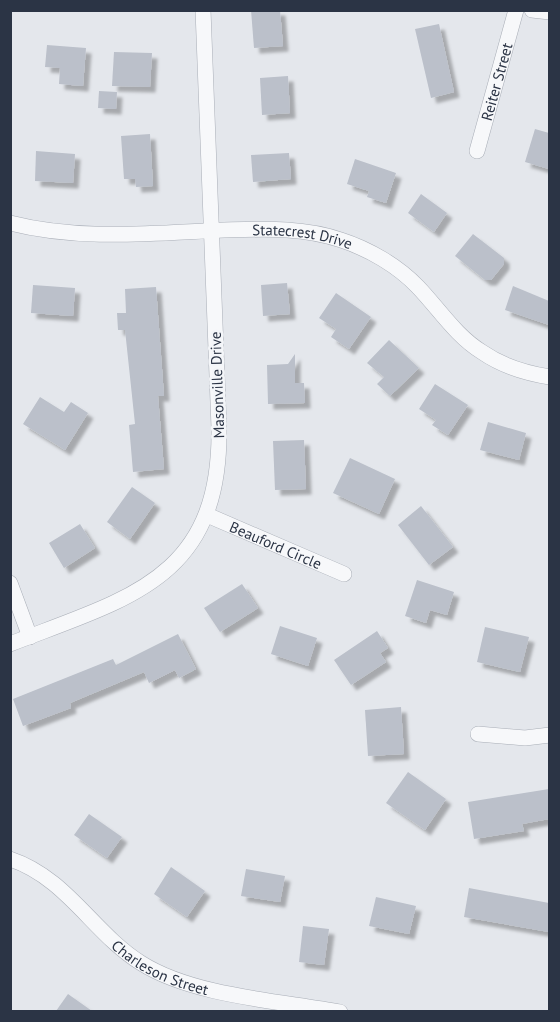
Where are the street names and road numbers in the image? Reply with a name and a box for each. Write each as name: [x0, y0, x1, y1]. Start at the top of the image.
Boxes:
street label: Reiter Street: [476, 41, 516, 123]
street label: Statecrest Drive: [252, 220, 355, 253]
street label: Masonville Drive: [206, 331, 228, 439]
street label: Beauford Circle: [227, 516, 325, 573]
street label: Charleson Street: [108, 935, 211, 999]

